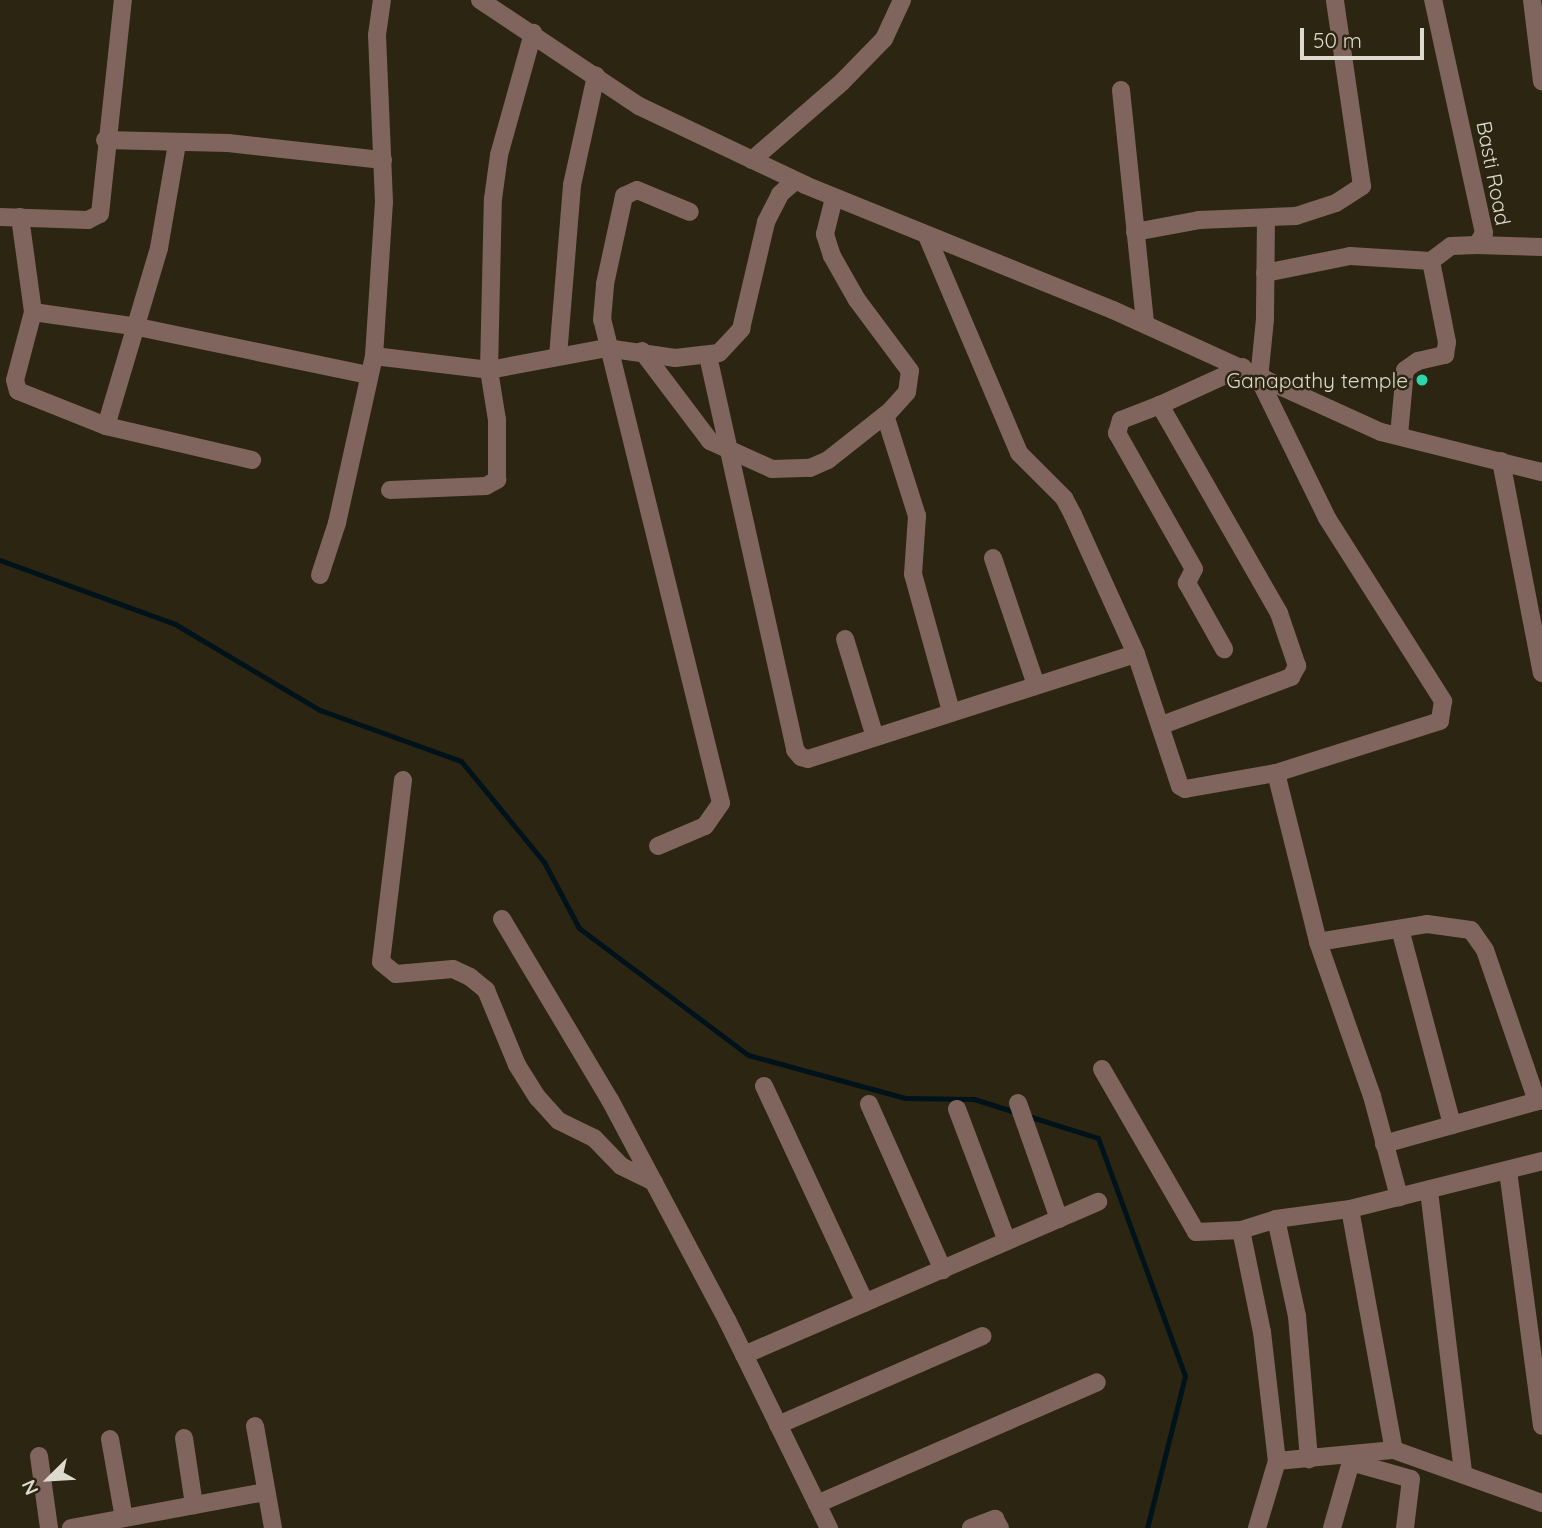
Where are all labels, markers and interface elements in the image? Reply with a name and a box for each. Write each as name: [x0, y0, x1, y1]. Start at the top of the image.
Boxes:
scale bar: [1304, 14, 1428, 58]
text: 50 m: [1313, 27, 1362, 53]
street label: Basti Road: [1472, 119, 1516, 227]
place label: Ganapathy temple: [1226, 367, 1408, 393]
marker: Ganapathy temple: [1414, 372, 1430, 388]
north arrow: [14, 1444, 84, 1514]
text: N: [16, 1476, 44, 1499]

